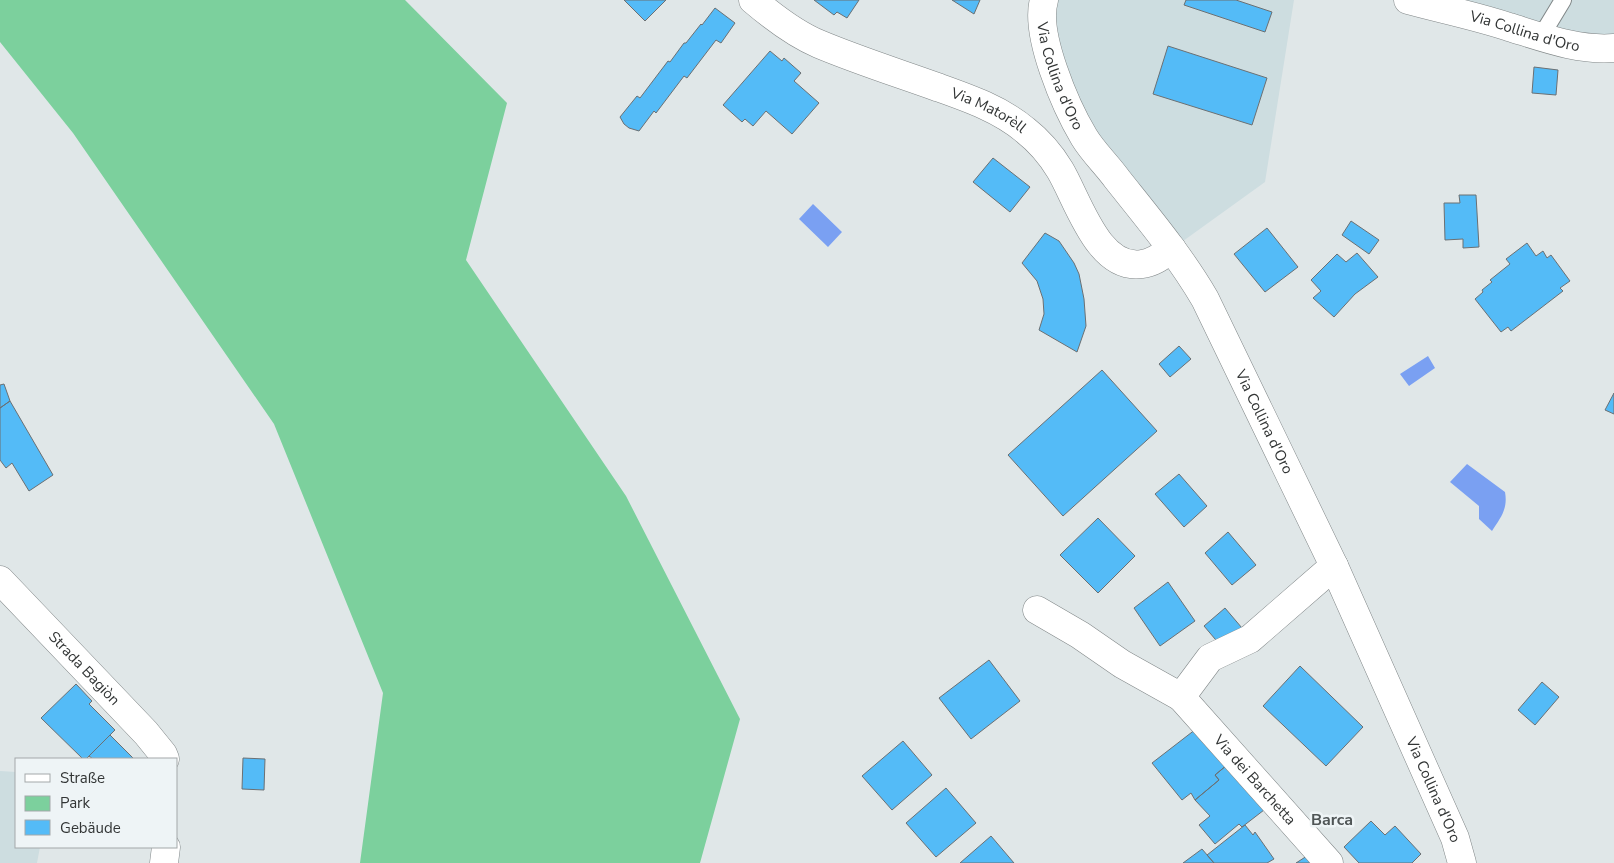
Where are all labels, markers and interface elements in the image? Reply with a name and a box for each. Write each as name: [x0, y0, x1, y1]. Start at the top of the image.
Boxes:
street label: Via Collina d'Oro: [1467, 6, 1581, 56]
street label: Via Collina d'Oro: [1032, 20, 1088, 133]
street label: Via Matorèll: [947, 83, 1031, 138]
street label: Via Collina d'Oro: [1230, 365, 1298, 477]
street label: Strada Bagiòn: [44, 627, 124, 710]
street label: Via dei Barchetta: [1209, 730, 1301, 829]
street label: Via Collina d'Oro: [1401, 733, 1466, 846]
legend: [15, 758, 178, 848]
text: Straße: [60, 768, 105, 788]
text: Park: [60, 793, 90, 813]
district label: Barca: [1311, 809, 1353, 831]
text: Gebäude: [60, 818, 121, 838]

